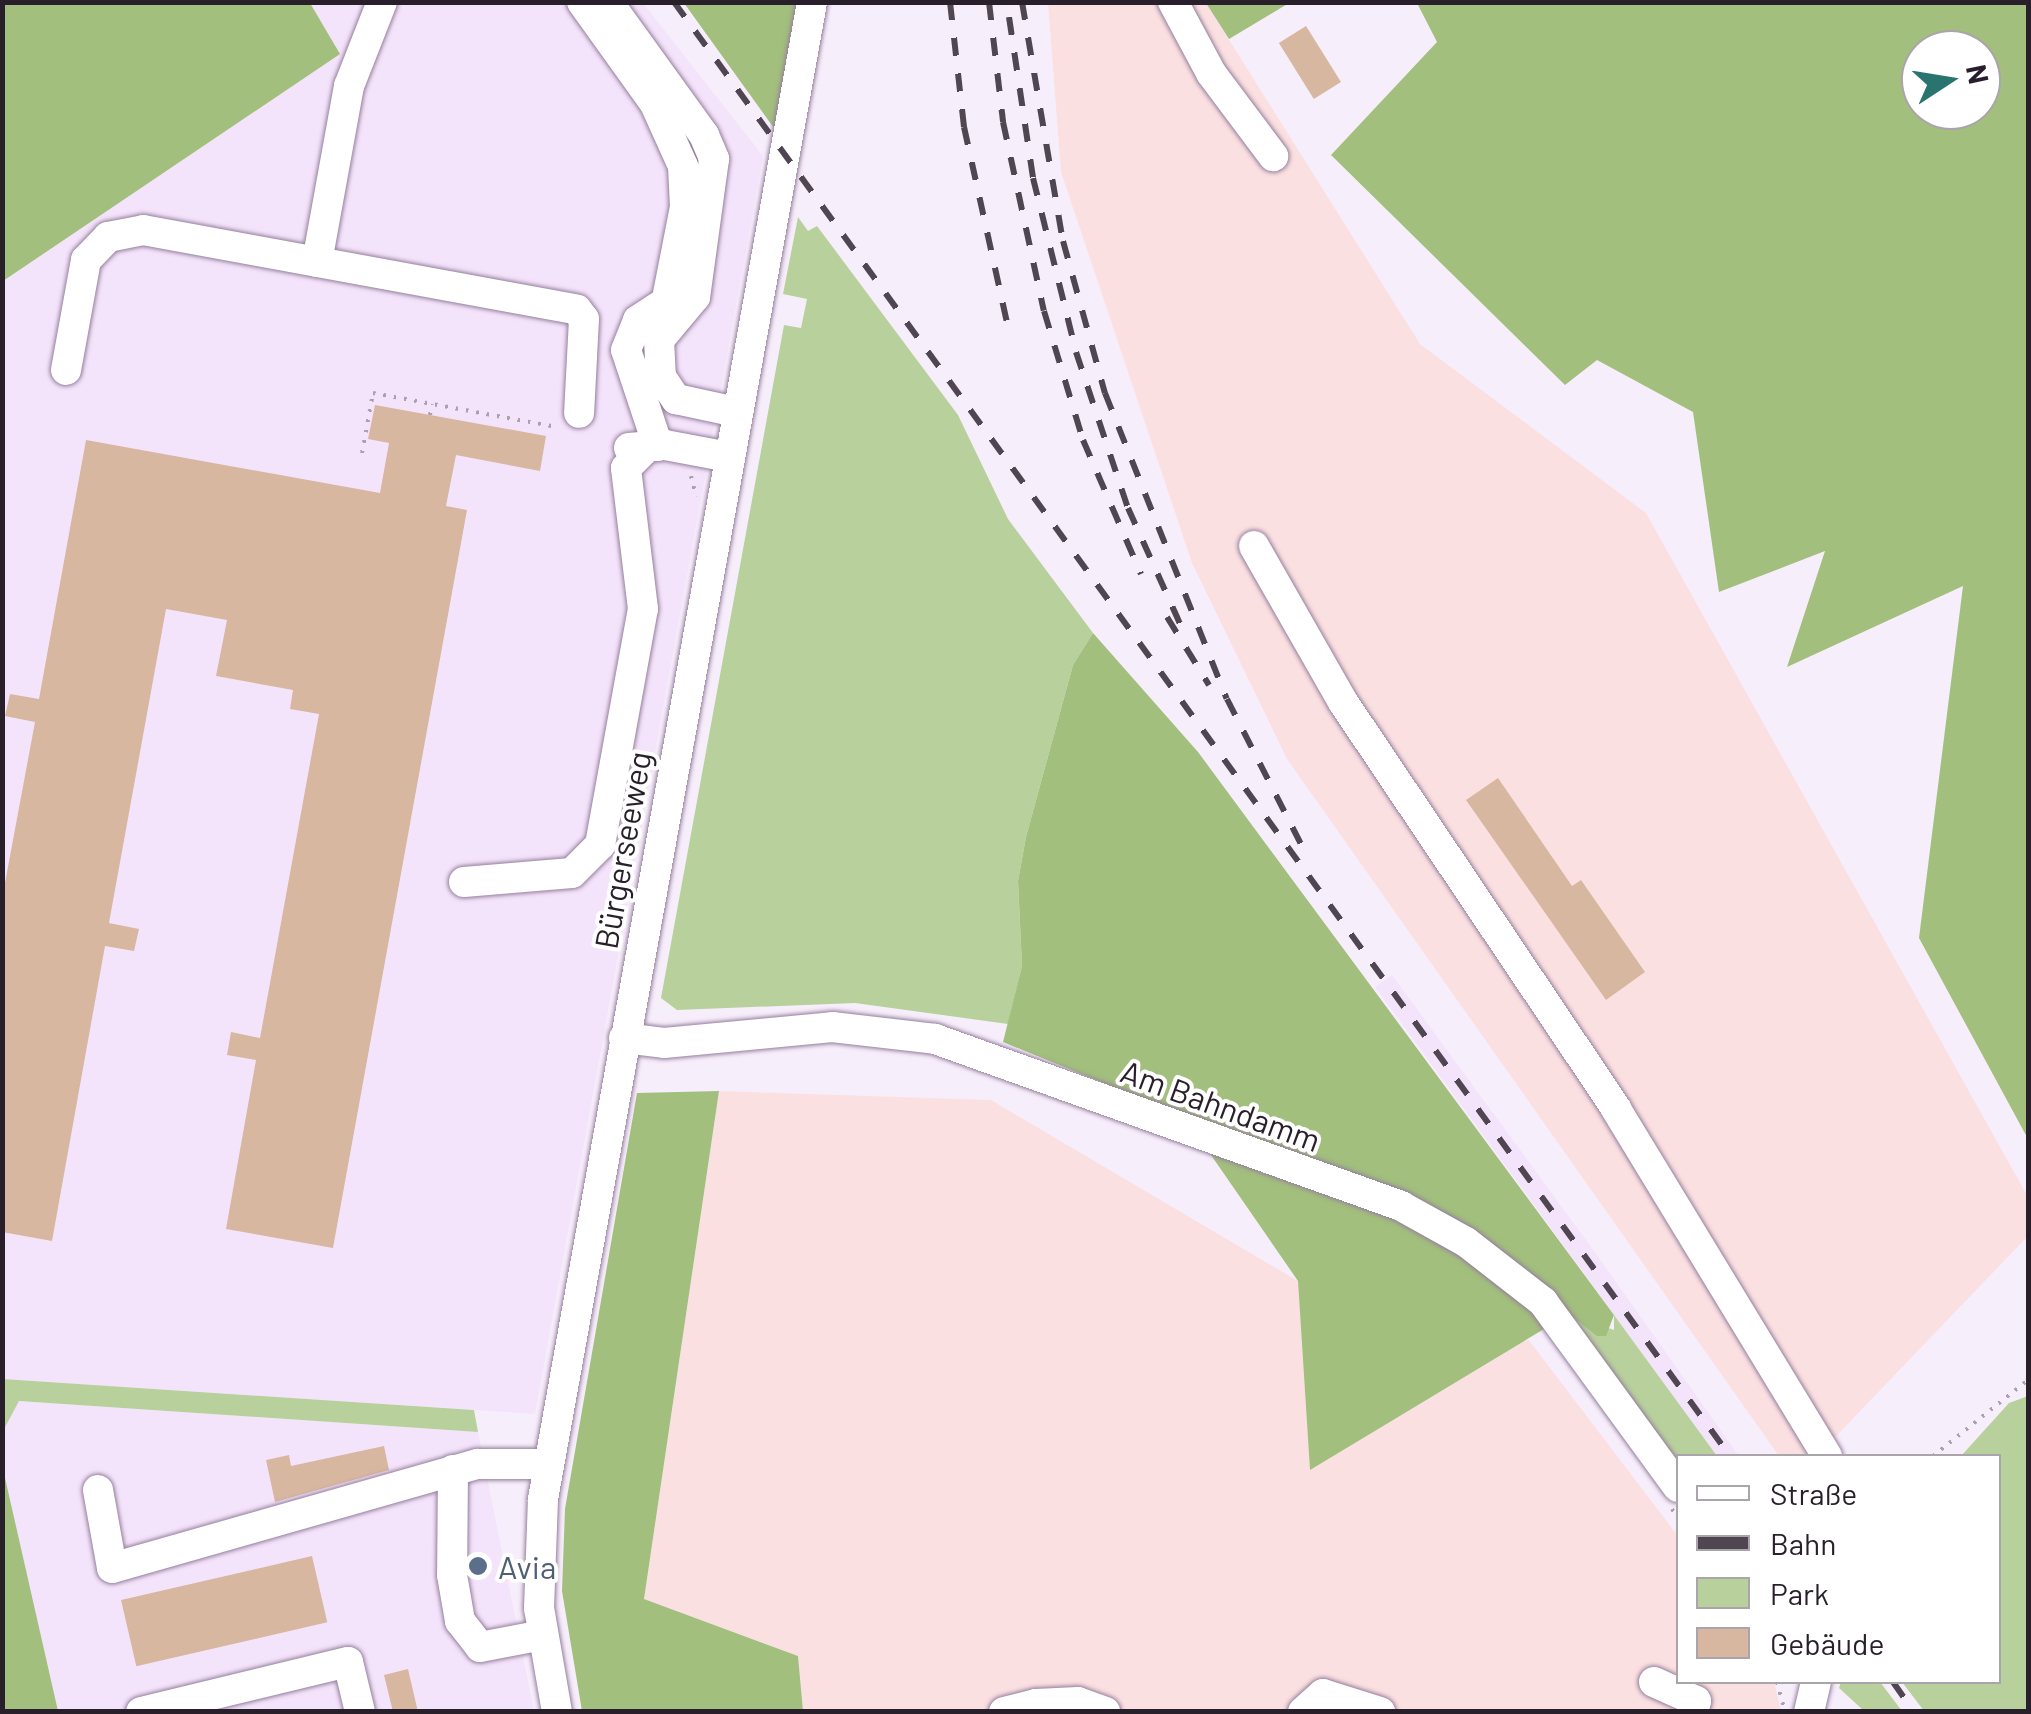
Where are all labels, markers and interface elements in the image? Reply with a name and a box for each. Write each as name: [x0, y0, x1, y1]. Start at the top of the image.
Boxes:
north arrow: [1901, 30, 2001, 130]
text: N: [1960, 62, 1997, 87]
street label: Bürgerseeweg: [586, 748, 658, 952]
street label: Am Bahndamm: [1116, 1051, 1326, 1159]
legend: [1676, 1454, 2001, 1684]
text: Straße: [1770, 1475, 1857, 1511]
text: Bahn: [1770, 1525, 1836, 1561]
place label: Avia: [498, 1547, 556, 1585]
marker: Avia: [467, 1555, 489, 1577]
text: Park: [1770, 1575, 1829, 1611]
text: Gebäude: [1770, 1625, 1884, 1661]

